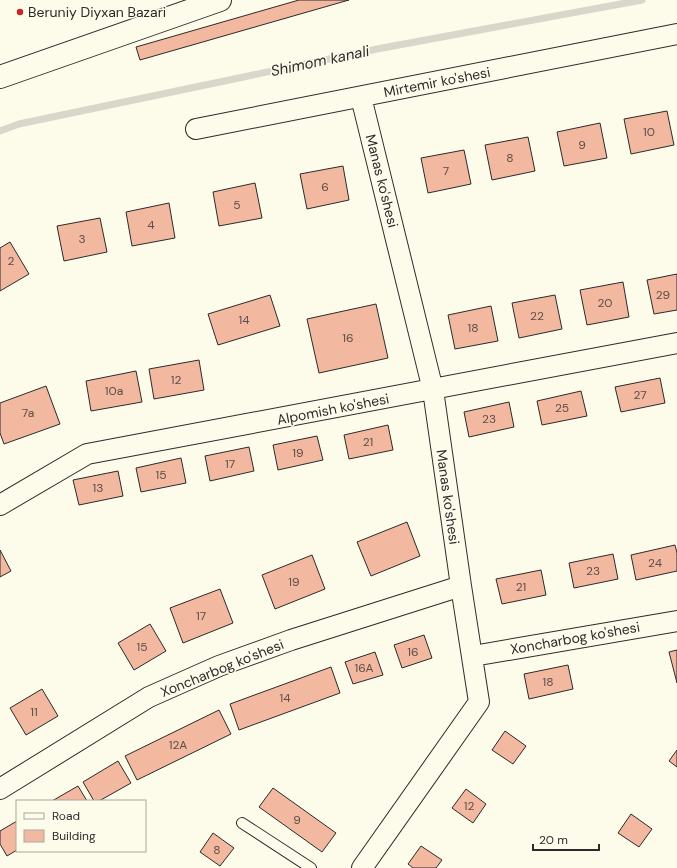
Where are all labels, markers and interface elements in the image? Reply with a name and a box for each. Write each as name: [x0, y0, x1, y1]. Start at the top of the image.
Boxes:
place label: Beruniy Diyxan Bazari: [28, 3, 166, 21]
marker: Beruniy Diyxan Bazari: [15, 7, 25, 17]
water label: Shimom kanali: [269, 41, 371, 81]
street label: Mirtemir ko'shesi: [382, 63, 492, 101]
house number: 10: [643, 124, 655, 140]
street label: Manas ko'shesi: [362, 132, 402, 230]
house number: 9: [578, 137, 586, 153]
house number: 8: [506, 150, 514, 166]
house number: 7: [443, 163, 449, 179]
house number: 6: [321, 179, 329, 195]
house number: 5: [233, 197, 241, 213]
house number: 4: [147, 217, 155, 233]
house number: 3: [78, 231, 86, 247]
house number: 2: [8, 253, 15, 269]
house number: 29: [656, 287, 670, 303]
house number: 20: [597, 295, 613, 311]
house number: 22: [530, 308, 544, 324]
house number: 14: [238, 312, 250, 328]
house number: 18: [467, 320, 479, 336]
house number: 16: [342, 330, 354, 346]
house number: 12: [171, 372, 181, 388]
house number: 10a: [105, 383, 123, 399]
house number: 27: [633, 387, 647, 403]
street label: Alpomish ko'shesi: [275, 389, 391, 429]
house number: 25: [555, 400, 569, 416]
house number: 7a: [22, 405, 34, 421]
house number: 23: [482, 411, 496, 427]
house number: 21: [363, 434, 373, 450]
house number: 19: [292, 445, 304, 461]
street label: Manas ko'shesi: [432, 448, 464, 546]
house number: 17: [225, 456, 235, 472]
house number: 15: [155, 467, 167, 483]
house number: 13: [93, 480, 103, 496]
house number: 24: [648, 555, 662, 571]
house number: 23: [586, 563, 600, 579]
house number: 19: [288, 574, 300, 590]
house number: 21: [516, 579, 526, 595]
house number: 17: [196, 608, 206, 624]
street label: Xoncharbog ko'shesi: [509, 618, 641, 658]
street label: Xoncharbog ko'shesi: [158, 635, 286, 701]
house number: 15: [136, 639, 148, 655]
house number: 16: [407, 644, 419, 660]
house number: 16A: [355, 660, 373, 676]
house number: 18: [542, 674, 554, 690]
house number: 14: [279, 690, 291, 706]
house number: 11: [30, 704, 38, 720]
house number: 12A: [169, 737, 187, 753]
house number: 12: [464, 798, 474, 814]
legend: [16, 800, 146, 852]
text: Road: [52, 808, 80, 824]
house number: 9: [293, 812, 301, 828]
scale bar: [533, 826, 599, 852]
text: Building: [52, 828, 96, 844]
text: 20 m: [539, 832, 568, 848]
house number: 8: [213, 842, 221, 858]

